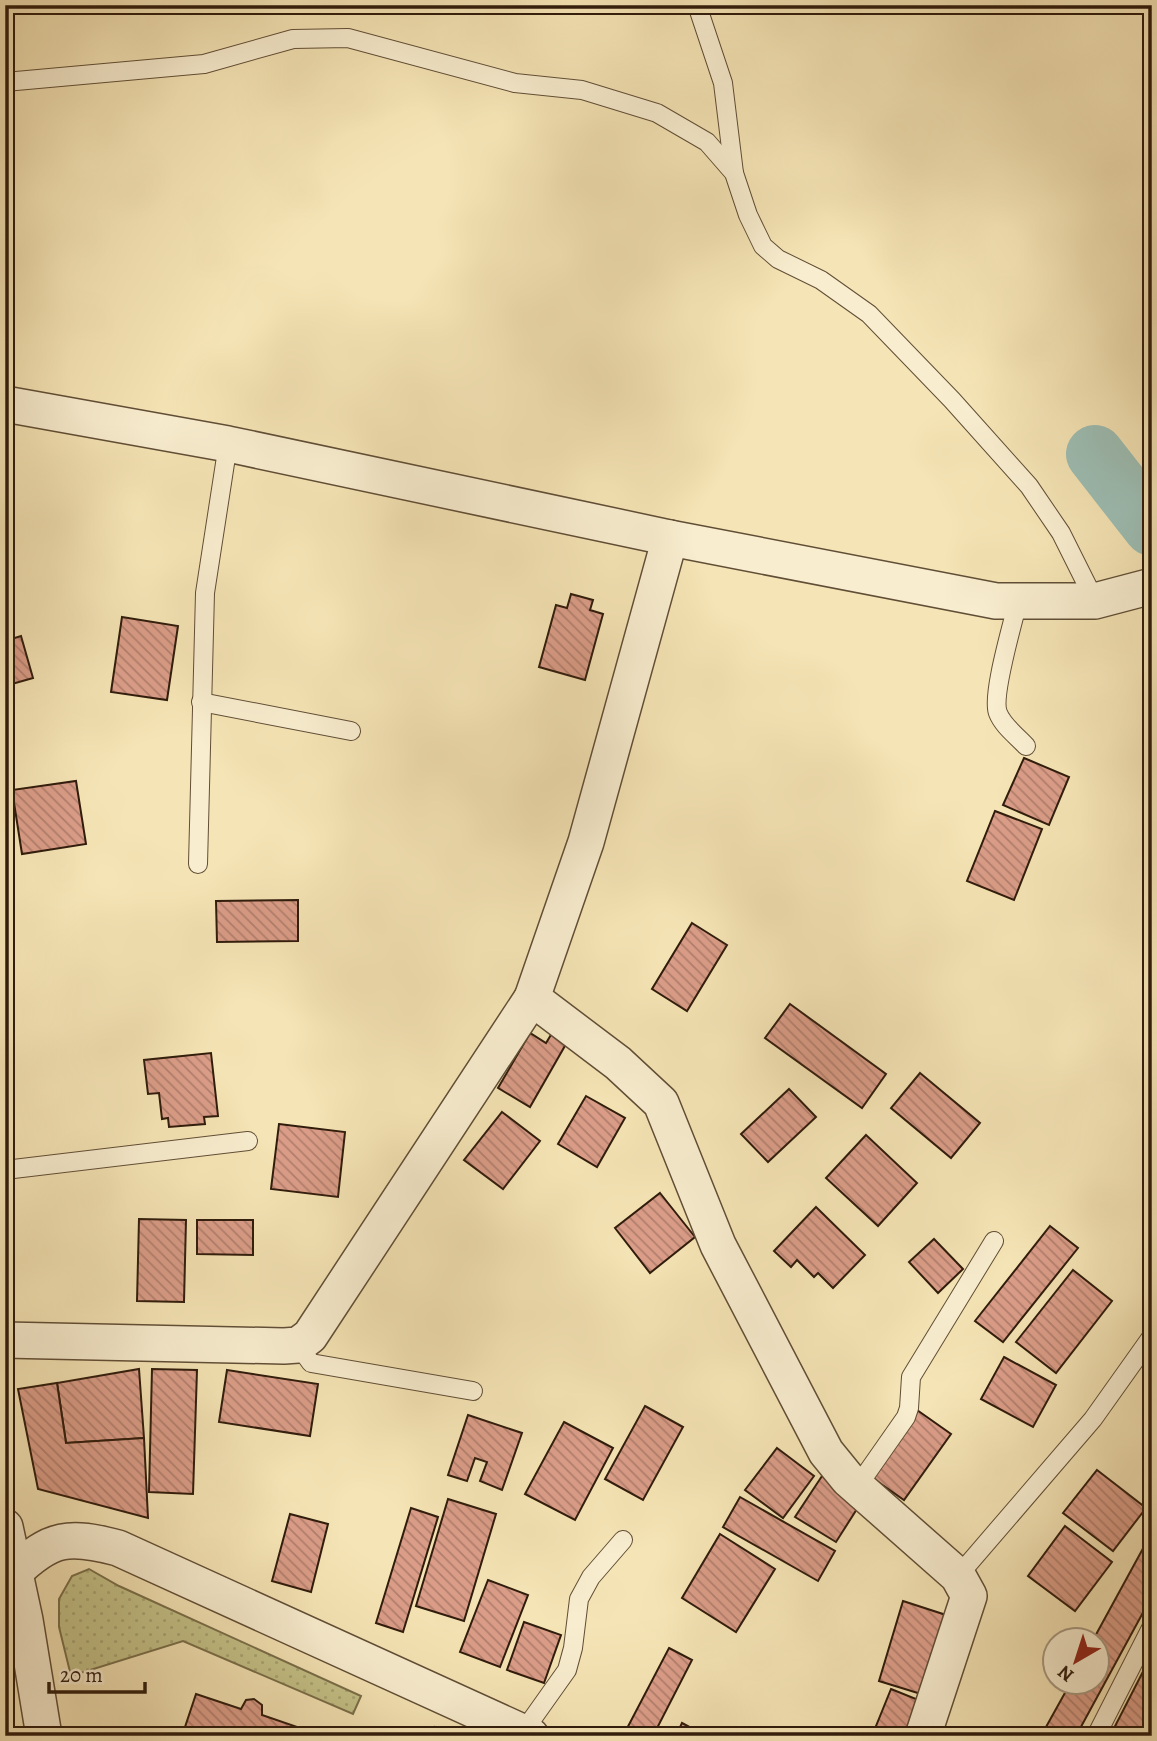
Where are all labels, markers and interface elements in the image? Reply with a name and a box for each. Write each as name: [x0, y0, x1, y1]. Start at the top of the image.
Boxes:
north arrow: [1042, 1626, 1112, 1696]
scale bar: [49, 1650, 145, 1694]
text: N: [1052, 1659, 1079, 1688]
text: 20 m: [60, 1661, 103, 1689]

